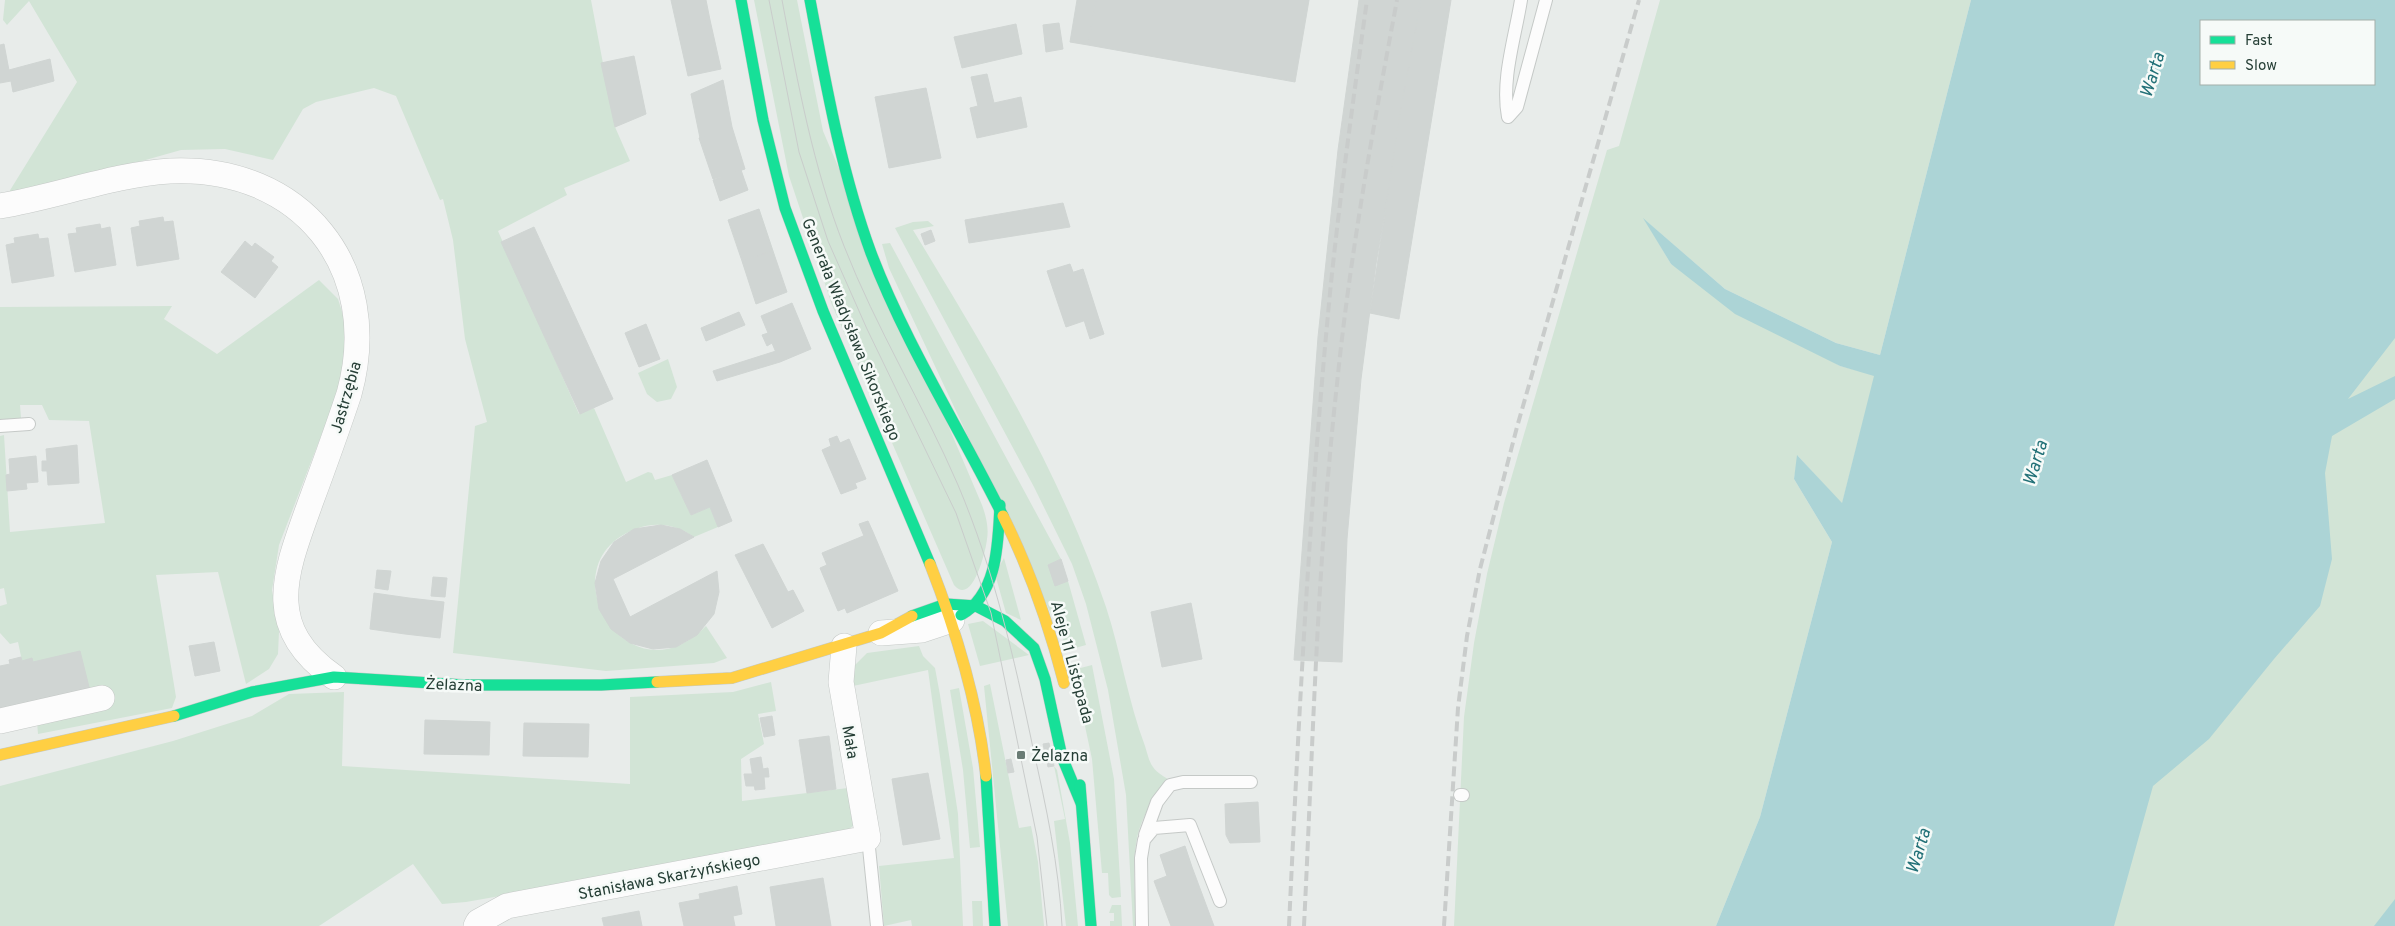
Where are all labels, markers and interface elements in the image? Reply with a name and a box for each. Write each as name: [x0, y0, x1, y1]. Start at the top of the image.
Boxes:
legend: [2200, 20, 2375, 85]
text: Fast: [2245, 32, 2273, 51]
water label: Warta: [2136, 49, 2171, 101]
text: Slow: [2245, 57, 2277, 76]
street label: Generała Władysława Sikorskiego: [796, 215, 904, 444]
street label: Jastrzębia: [327, 359, 367, 436]
water label: Warta: [2019, 437, 2054, 489]
street label: Aleje 11 Listopada: [1045, 599, 1097, 726]
street label: Żelazna: [425, 674, 483, 697]
street label: Mała: [836, 724, 862, 761]
place label: Żelazna: [1031, 746, 1088, 767]
marker: Żelazna: [1015, 749, 1027, 761]
water label: Warta: [1902, 825, 1937, 877]
street label: Stanisława Skarżyńskiego: [577, 850, 762, 905]

